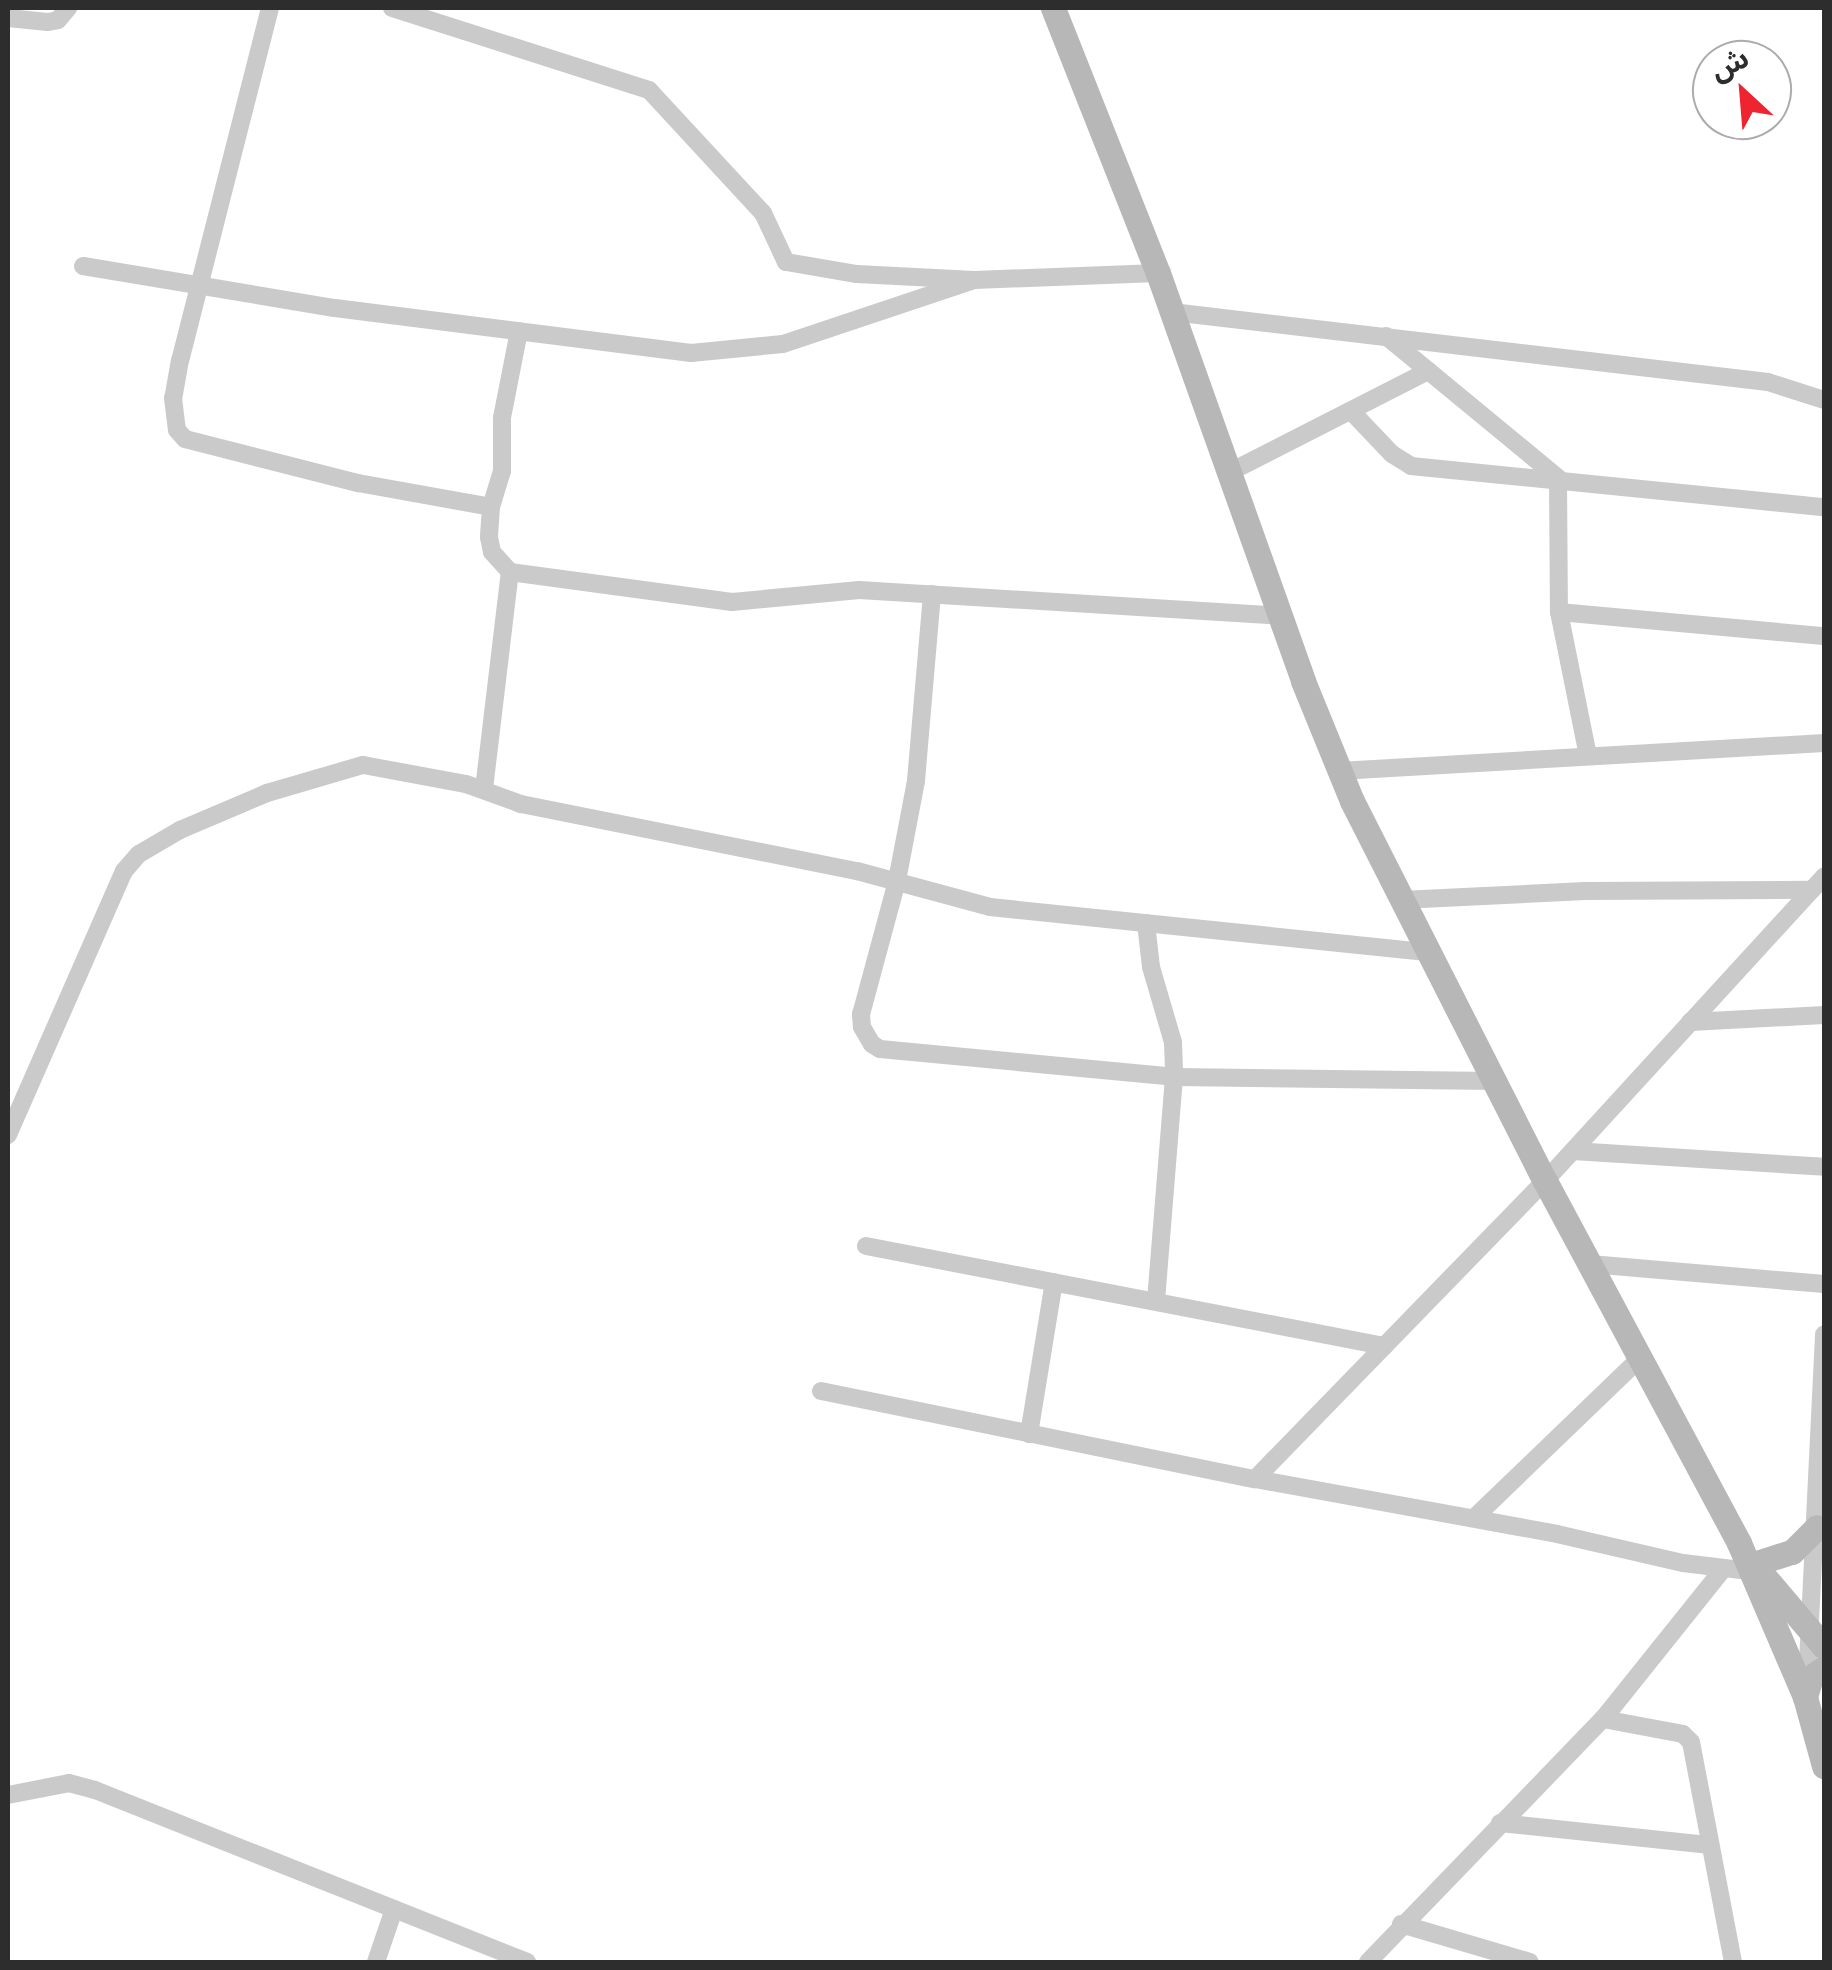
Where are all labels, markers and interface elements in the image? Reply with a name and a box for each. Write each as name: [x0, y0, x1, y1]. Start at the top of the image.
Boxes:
text: ش: [1704, 39, 1755, 90]
north arrow: [1692, 40, 1792, 140]

